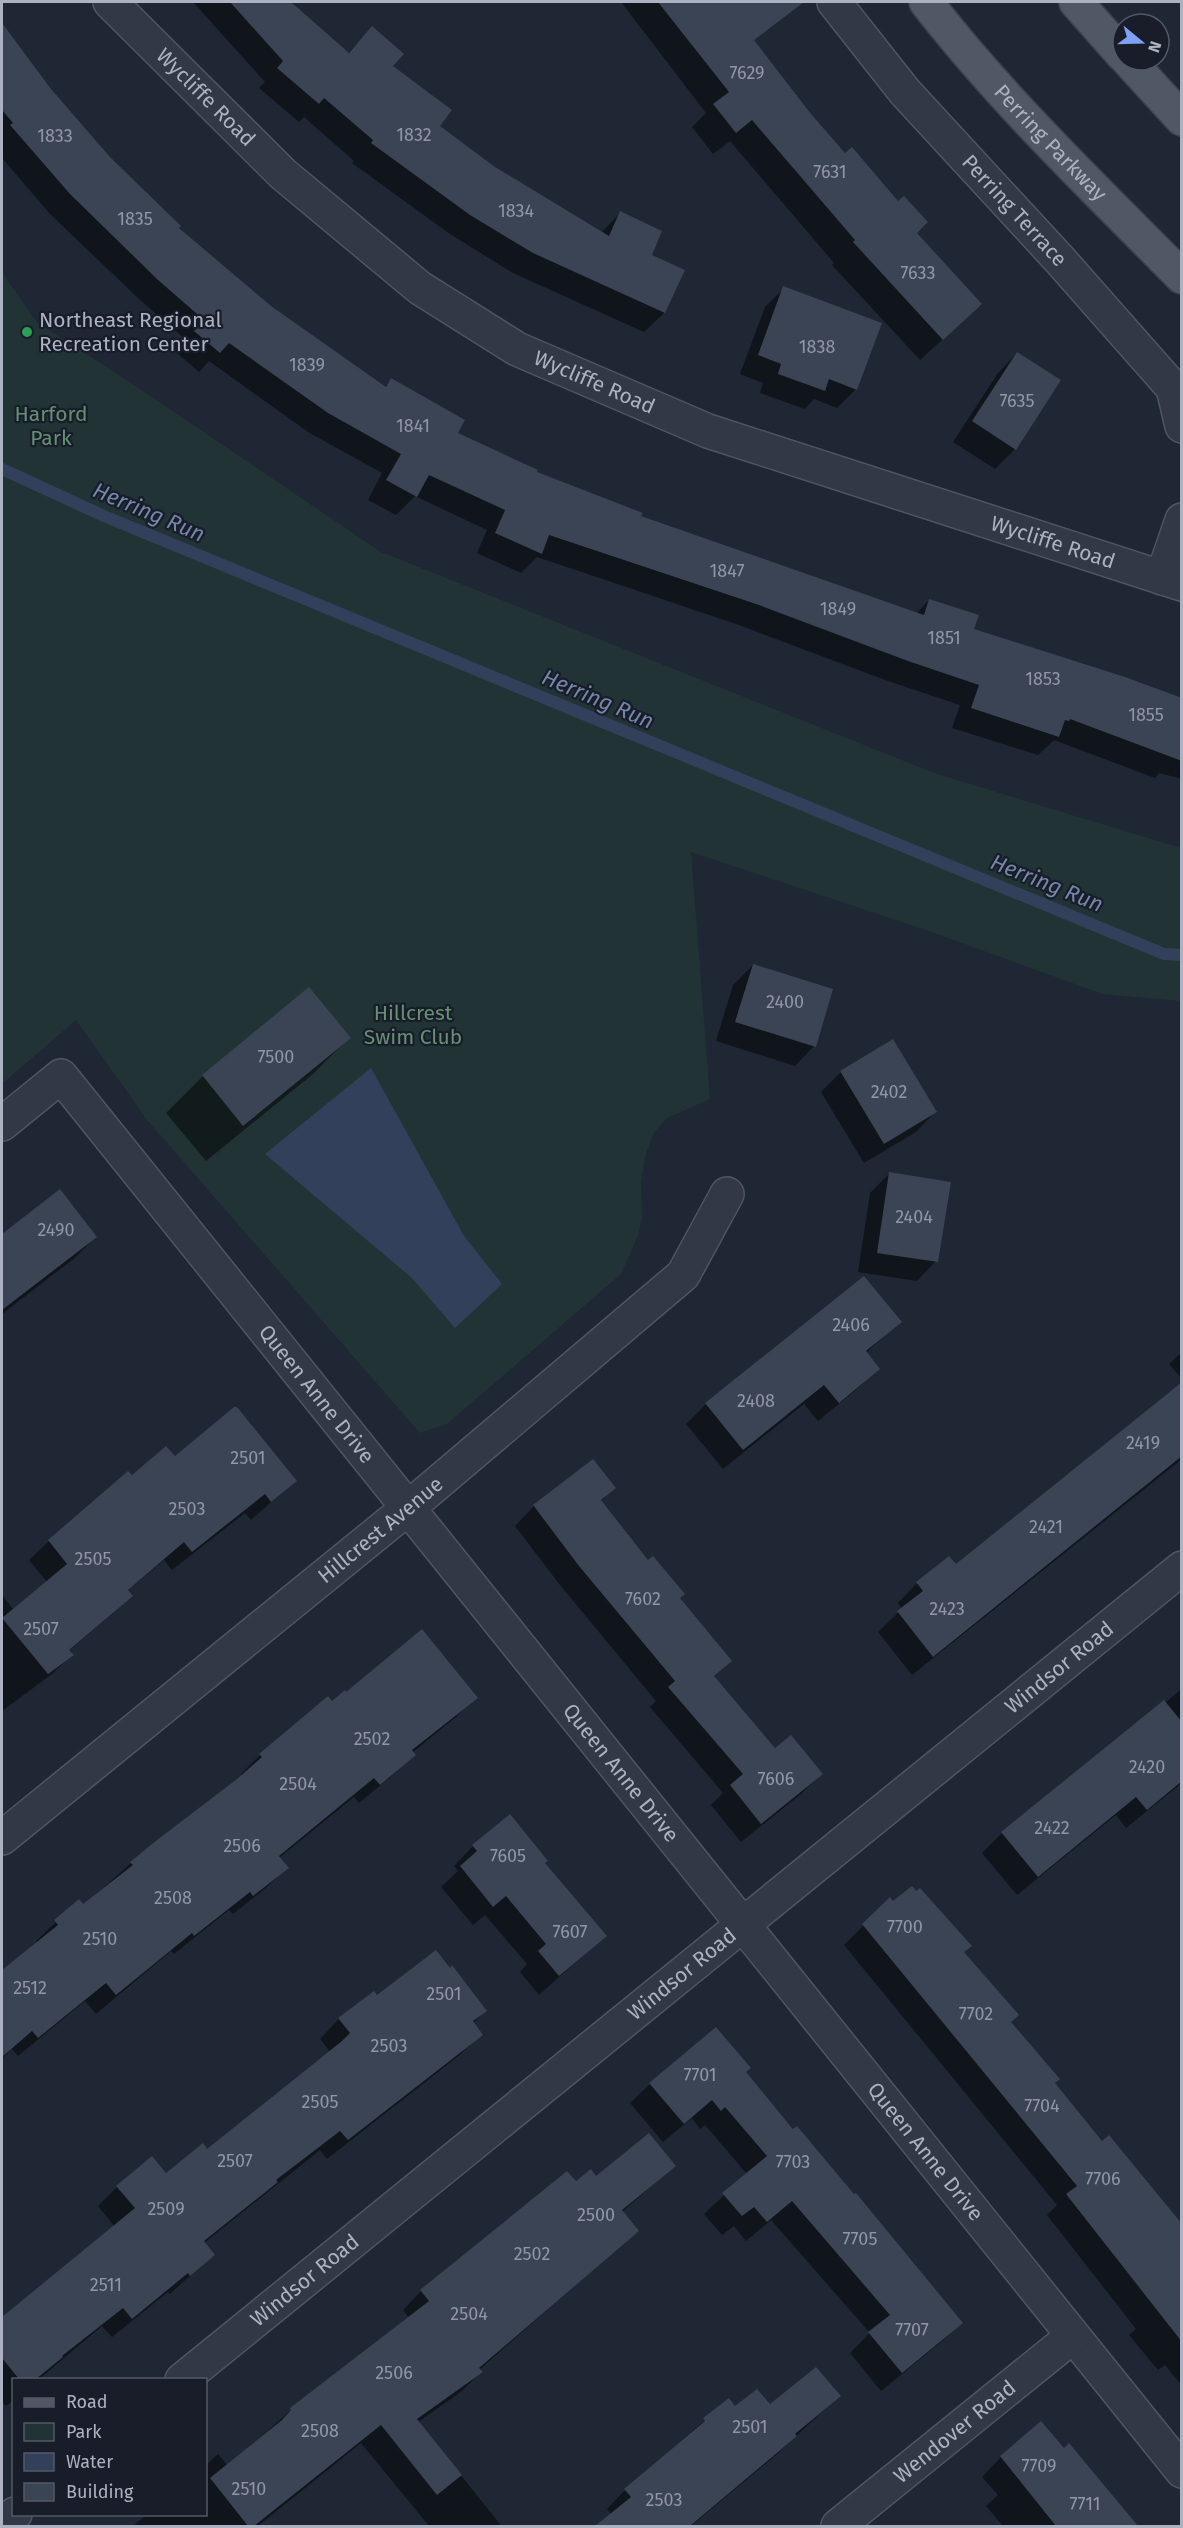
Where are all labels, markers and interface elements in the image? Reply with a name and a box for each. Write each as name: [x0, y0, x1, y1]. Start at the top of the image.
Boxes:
north arrow: [1111, 12, 1171, 72]
text: N: [1144, 39, 1165, 55]
street label: Wycliffe Road: [151, 42, 261, 152]
house number: 7629: [729, 62, 765, 84]
street label: Perring Parkway: [989, 79, 1113, 207]
house number: 1832: [396, 124, 432, 146]
house number: 1833: [37, 125, 73, 147]
street label: Perring Terrace: [956, 149, 1073, 272]
house number: 7631: [813, 161, 847, 183]
house number: 1834: [498, 200, 535, 222]
house number: 1835: [117, 208, 153, 230]
house number: 7633: [901, 262, 935, 284]
place label: Northeast Regional Recreation Center: [39, 307, 222, 357]
marker: Northeast Regional Recreation Center: [20, 325, 34, 339]
house number: 1838: [799, 336, 835, 358]
street label: Wycliffe Road: [530, 345, 659, 420]
house number: 1839: [289, 354, 325, 376]
house number: 7635: [1000, 390, 1035, 412]
park label: Harford Park: [15, 401, 87, 451]
house number: 1841: [396, 415, 430, 437]
water label: Herring Run: [89, 476, 209, 548]
street label: Wycliffe Road: [987, 510, 1118, 575]
house number: 1847: [710, 560, 744, 582]
house number: 1849: [820, 598, 856, 620]
house number: 1851: [927, 627, 961, 649]
water label: Herring Run: [538, 663, 658, 735]
house number: 1853: [1025, 668, 1061, 690]
house number: 1855: [1128, 704, 1164, 726]
water label: Herring Run: [987, 848, 1107, 918]
house number: 2400: [766, 991, 804, 1013]
park label: Hillcrest Swim Club: [364, 1000, 462, 1050]
house number: 7500: [258, 1046, 294, 1068]
house number: 2402: [871, 1081, 907, 1103]
house number: 2404: [895, 1206, 933, 1228]
house number: 2490: [37, 1219, 75, 1241]
house number: 2406: [832, 1314, 870, 1336]
street label: Queen Anne Drive: [253, 1319, 380, 1469]
house number: 2408: [737, 1390, 775, 1412]
house number: 2419: [1126, 1432, 1160, 1454]
house number: 2501: [230, 1447, 266, 1469]
street label: Hillcrest Avenue: [313, 1471, 448, 1589]
house number: 2503: [169, 1498, 205, 1520]
house number: 2421: [1029, 1516, 1063, 1538]
house number: 2505: [75, 1548, 112, 1570]
house number: 7602: [625, 1588, 661, 1610]
house number: 2423: [929, 1598, 965, 1620]
street label: Windsor Road: [1000, 1616, 1119, 1720]
house number: 2507: [23, 1618, 59, 1640]
street label: Queen Anne Drive: [557, 1698, 685, 1847]
house number: 2502: [354, 1728, 390, 1750]
house number: 2420: [1129, 1756, 1165, 1778]
house number: 7606: [758, 1768, 794, 1790]
house number: 2504: [279, 1773, 317, 1795]
house number: 2422: [1034, 1817, 1070, 1839]
house number: 2506: [223, 1835, 261, 1857]
house number: 7605: [490, 1845, 526, 1867]
house number: 2508: [154, 1887, 192, 1909]
house number: 7700: [887, 1916, 923, 1938]
house number: 7607: [553, 1921, 587, 1943]
street label: Windsor Road: [622, 1922, 742, 2026]
house number: 2510: [83, 1928, 117, 1950]
house number: 2512: [13, 1977, 47, 1999]
house number: 2501: [426, 1983, 462, 2005]
house number: 7702: [959, 2003, 993, 2025]
house number: 2503: [371, 2035, 407, 2057]
house number: 7701: [683, 2064, 717, 2086]
street label: Queen Anne Drive: [862, 2077, 989, 2226]
house number: 2505: [302, 2091, 339, 2113]
house number: 7704: [1024, 2095, 1060, 2117]
house number: 2507: [217, 2150, 253, 2172]
house number: 7703: [776, 2151, 810, 2173]
house number: 7706: [1085, 2168, 1121, 2190]
house number: 2509: [147, 2198, 185, 2220]
house number: 2500: [577, 2204, 615, 2226]
house number: 7705: [843, 2228, 877, 2250]
street label: Windsor Road: [245, 2229, 364, 2332]
house number: 2502: [514, 2243, 550, 2265]
house number: 2511: [90, 2274, 122, 2296]
house number: 2504: [450, 2303, 488, 2325]
house number: 7707: [895, 2319, 929, 2341]
house number: 2506: [375, 2362, 413, 2384]
street label: Wendover Road: [888, 2375, 1021, 2489]
legend: [12, 2378, 207, 2516]
text: Road: [66, 2391, 108, 2413]
house number: 2501: [732, 2416, 768, 2438]
house number: 2508: [301, 2420, 339, 2442]
text: Park: [66, 2421, 102, 2443]
text: Water: [66, 2451, 113, 2473]
house number: 7709: [1021, 2455, 1057, 2477]
house number: 2510: [232, 2478, 266, 2500]
text: Building: [66, 2481, 134, 2503]
house number: 2503: [646, 2489, 682, 2511]
house number: 7711: [1070, 2493, 1101, 2515]

